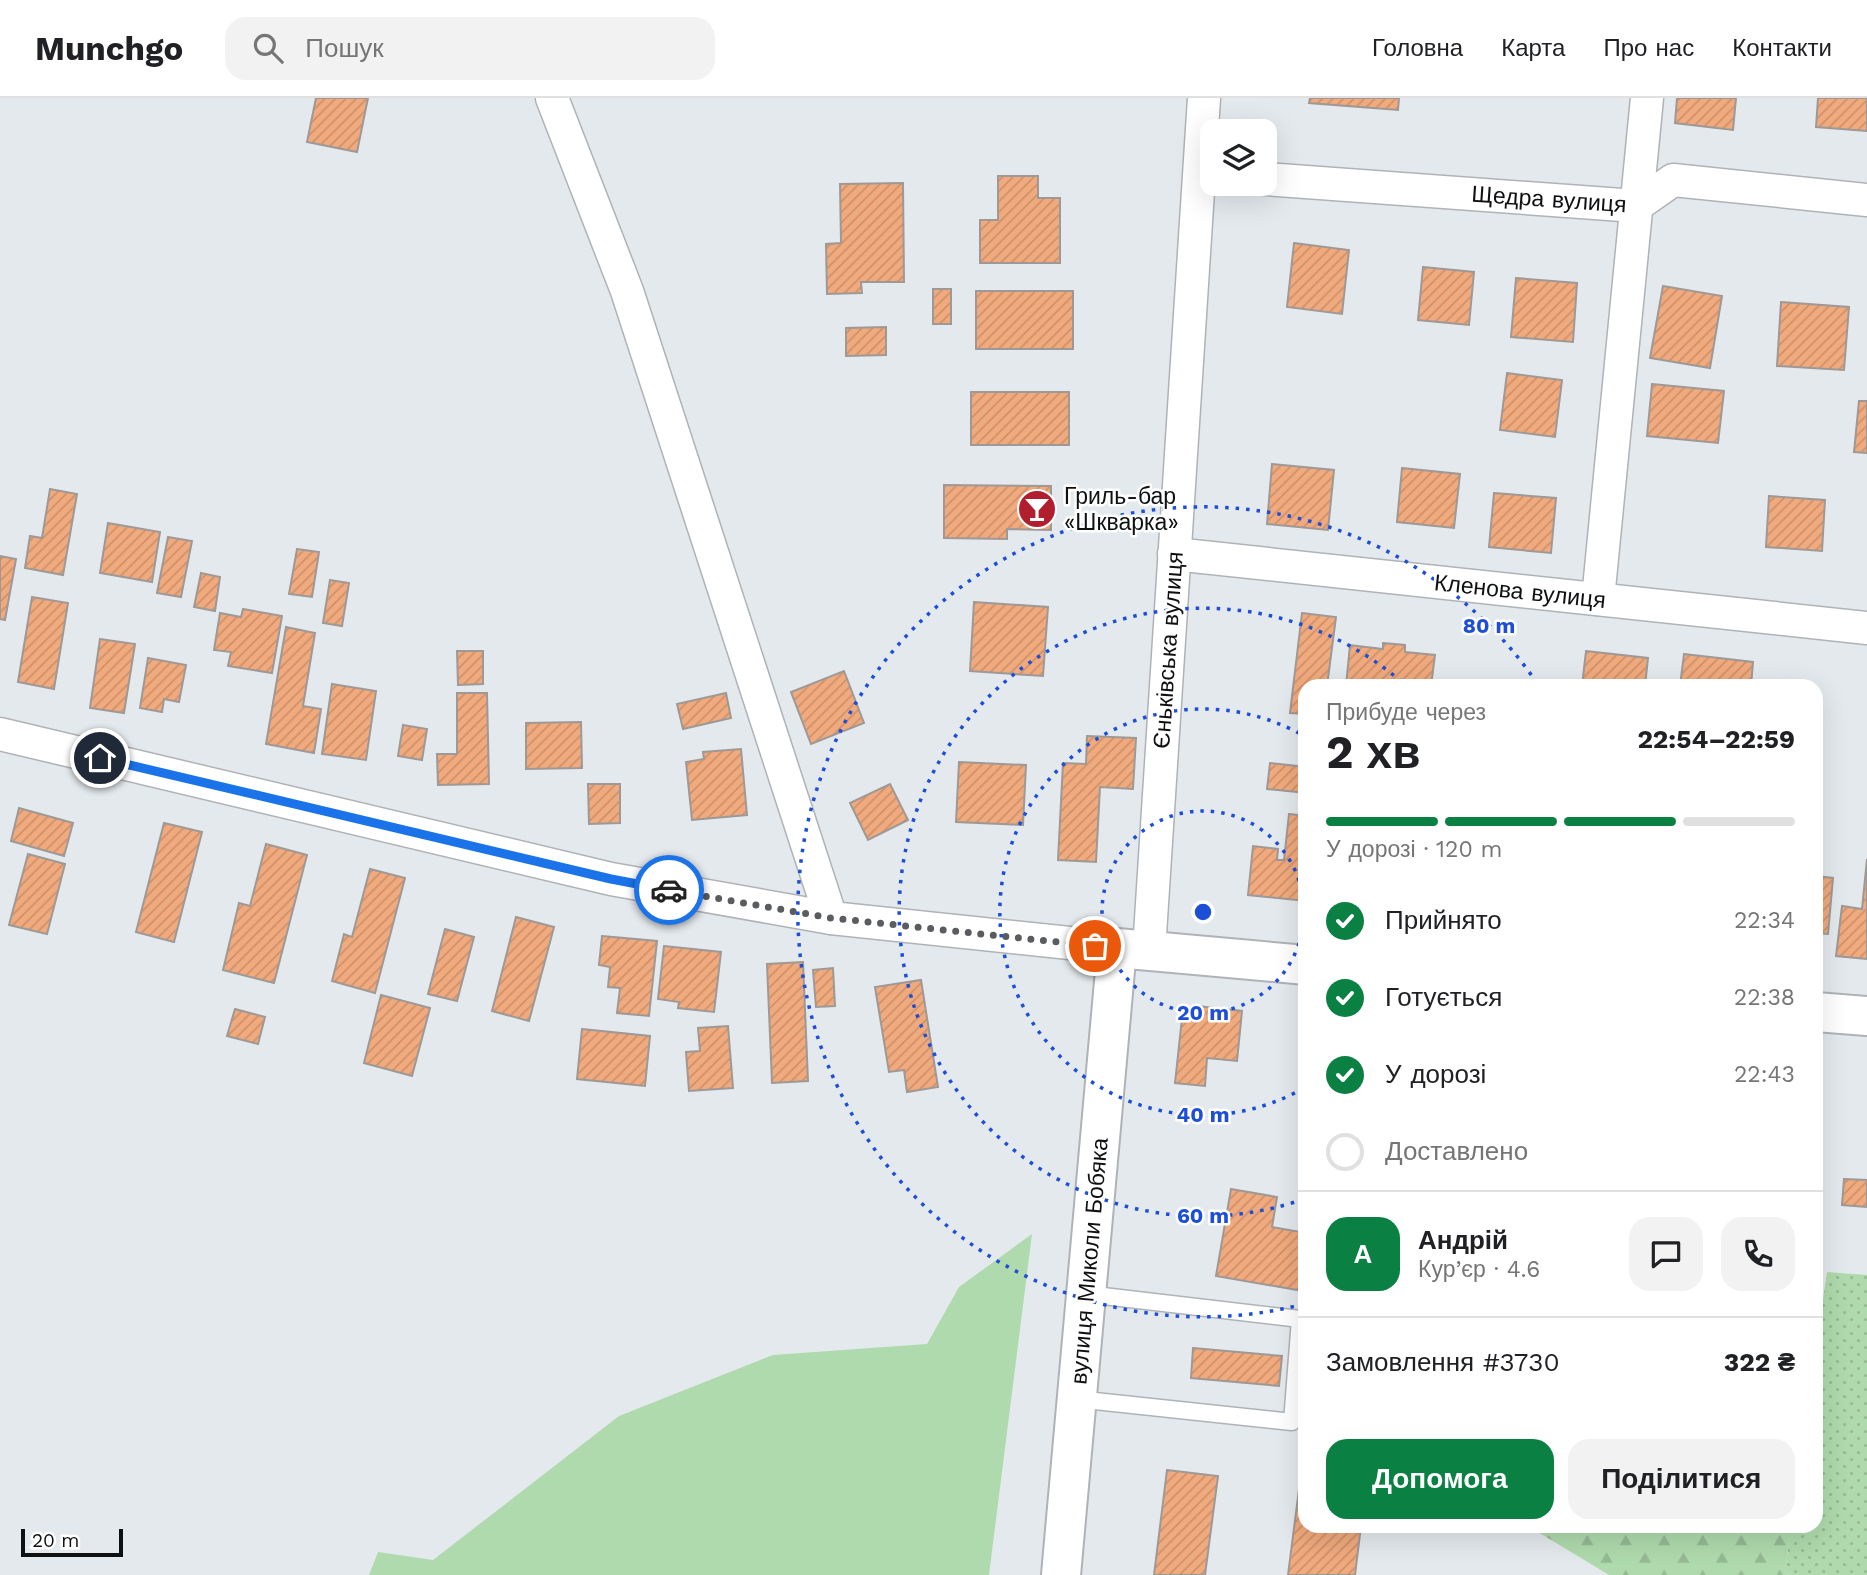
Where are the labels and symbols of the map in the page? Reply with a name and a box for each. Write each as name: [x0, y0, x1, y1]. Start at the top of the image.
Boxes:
street label: Щедра вулиця: [1471, 181, 1627, 218]
place label: Гриль-бар «Шкварка»: [1064, 483, 1179, 536]
bar icon: Гриль-бар «Шкварка»: [1016, 488, 1058, 530]
street label: Єньківська вулиця: [1148, 551, 1189, 750]
street label: Кленова вулиця: [1433, 569, 1607, 614]
text: 80 m: [1463, 613, 1515, 638]
pin: [70, 728, 130, 788]
courier: [634, 855, 704, 925]
centre of rings: [1191, 900, 1215, 924]
pin: [1065, 916, 1125, 976]
text: 20 m: [1177, 1000, 1229, 1025]
text: 40 m: [1177, 1102, 1229, 1127]
street label: вулиця Миколи Бобяка: [1065, 1136, 1114, 1386]
text: 60 m: [1177, 1203, 1229, 1228]
scale bar: [21, 1526, 122, 1558]

